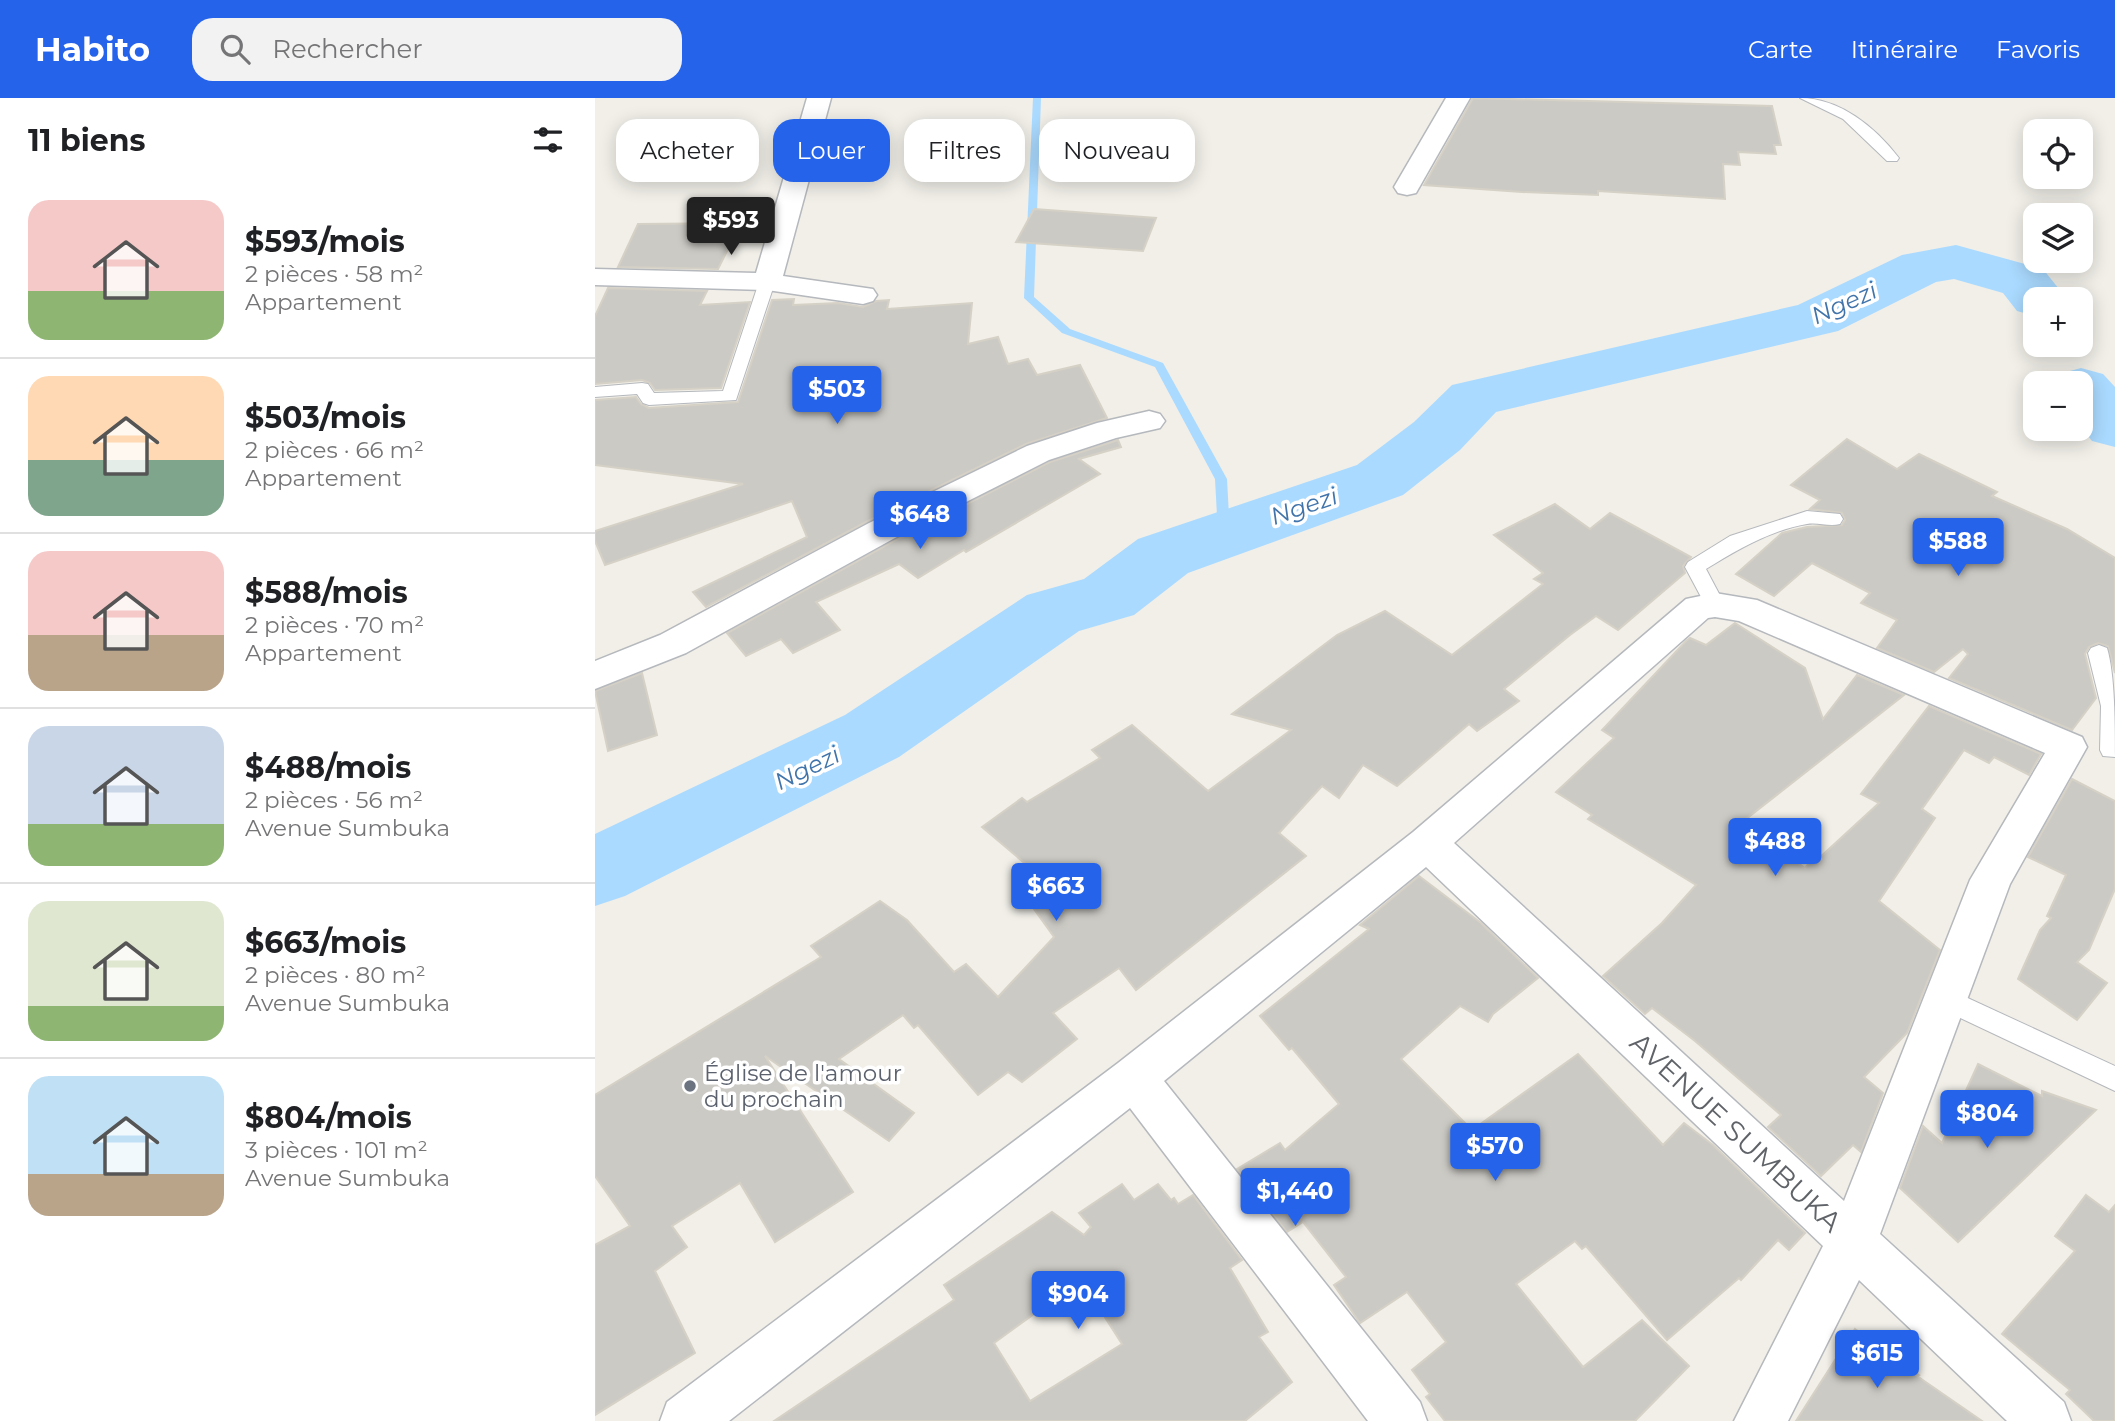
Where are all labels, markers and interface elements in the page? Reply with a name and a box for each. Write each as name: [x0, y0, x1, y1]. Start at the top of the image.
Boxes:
search box: [192, 18, 682, 81]
text: Habito: [35, 29, 150, 69]
icon: search: [216, 30, 254, 68]
text: Rechercher: [272, 33, 423, 65]
text: Carte: [1748, 35, 1813, 64]
text: Itinéraire: [1851, 35, 1958, 64]
text: Favoris: [1996, 35, 2080, 64]
chip: Acheter: [616, 119, 759, 182]
chip: Louer: [773, 119, 890, 182]
chip: Filtres: [904, 119, 1025, 182]
chip: Nouveau: [1039, 119, 1195, 182]
map controls: [2023, 119, 2093, 441]
button: locate: [2023, 119, 2093, 189]
icon: filters: [529, 121, 567, 159]
text: 11 biens: [28, 122, 145, 159]
pin: $593: [690, 198, 772, 257]
button: layers: [2023, 203, 2093, 273]
text: $593: [703, 206, 759, 234]
text: $593/mois: [245, 223, 405, 260]
icon: home: [84, 228, 168, 312]
text: 2 pièces · 58 m²: [245, 260, 423, 288]
water label: Ngezi: [1807, 275, 1882, 330]
button: +: [2023, 287, 2093, 357]
text: Appartement: [245, 288, 402, 316]
pin: $503: [796, 366, 878, 426]
button: −: [2023, 371, 2093, 441]
text: $503: [808, 375, 866, 403]
text: $503/mois: [245, 399, 406, 436]
icon: home: [84, 404, 168, 488]
text: 2 pièces · 66 m²: [245, 436, 424, 464]
text: Appartement: [245, 464, 402, 492]
water label: Ngezi: [1267, 481, 1342, 531]
pin: $648: [879, 491, 961, 551]
text: $648: [890, 500, 950, 528]
pin: $588: [1917, 518, 1999, 578]
text: $588: [1929, 527, 1987, 555]
text: $588/mois: [245, 574, 408, 611]
icon: home: [84, 579, 168, 663]
text: 2 pièces · 70 m²: [245, 611, 424, 639]
text: Appartement: [245, 639, 402, 667]
water label: Ngezi: [770, 740, 845, 796]
text: $488/mois: [245, 749, 411, 786]
icon: home: [84, 754, 168, 838]
text: 2 pièces · 56 m²: [245, 786, 423, 814]
text: Avenue Sumbuka: [245, 814, 450, 842]
pin: $488: [1734, 818, 1816, 878]
text: $488: [1744, 827, 1806, 855]
pin: $663: [1015, 864, 1097, 923]
text: $663: [1027, 872, 1085, 900]
text: $663/mois: [245, 924, 406, 961]
icon: home: [84, 929, 168, 1013]
text: 2 pièces · 80 m²: [245, 961, 426, 989]
text: Avenue Sumbuka: [245, 989, 450, 1017]
street label: AVENUE SUMBUKA: [1623, 1025, 1849, 1239]
place label: Église de l'amour du prochain: [704, 1059, 902, 1113]
marker: Église de l'amour du prochain: [682, 1078, 698, 1094]
pin: $804: [1946, 1090, 2028, 1150]
text: $804/mois: [245, 1099, 412, 1136]
text: $804: [1956, 1099, 2018, 1127]
icon: home: [84, 1104, 168, 1188]
pin: $570: [1454, 1124, 1536, 1183]
text: $570: [1466, 1132, 1524, 1160]
text: 3 pièces · 101 m²: [245, 1136, 428, 1164]
text: Avenue Sumbuka: [245, 1164, 450, 1192]
pin: $1,440: [1238, 1168, 1352, 1228]
text: $1,440: [1257, 1177, 1333, 1205]
pin: $904: [1037, 1272, 1119, 1331]
text: $904: [1048, 1280, 1108, 1308]
pin: $615: [1836, 1330, 1918, 1390]
text: $615: [1851, 1339, 1903, 1367]

